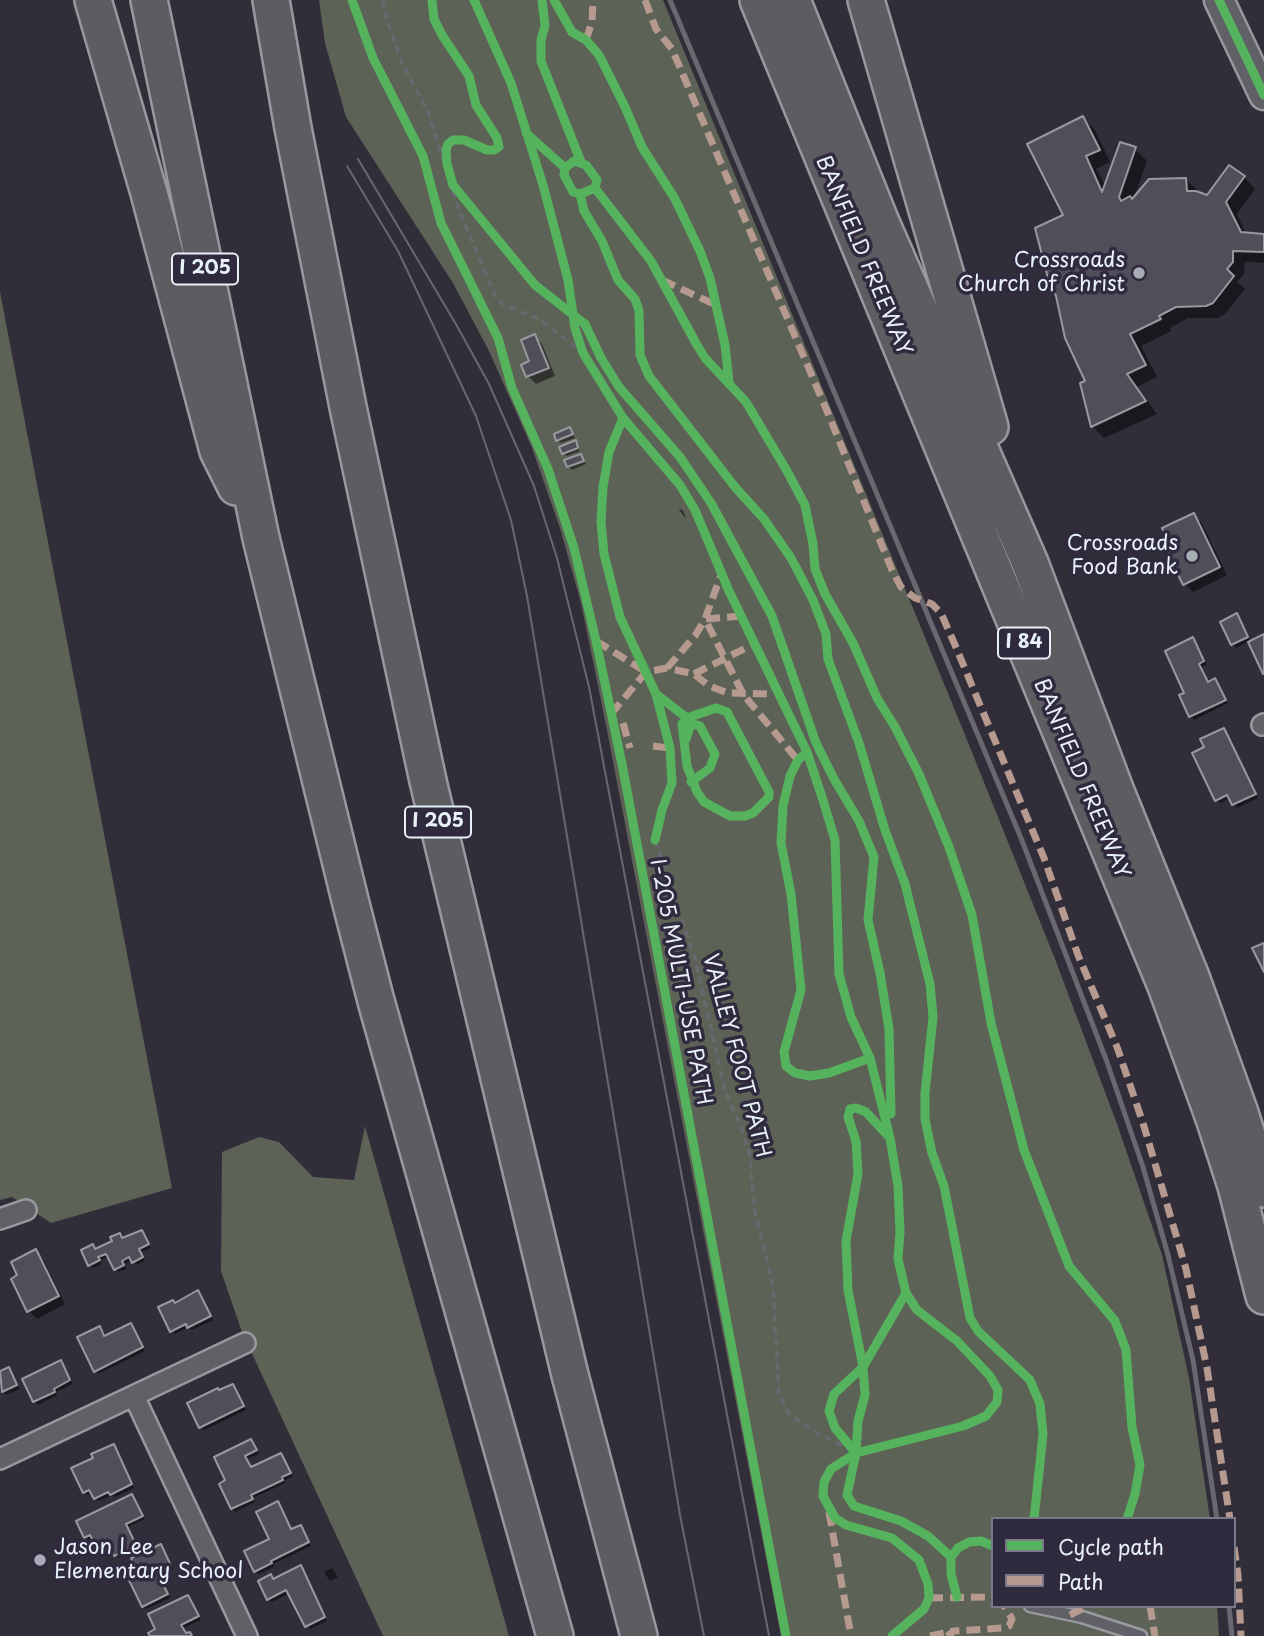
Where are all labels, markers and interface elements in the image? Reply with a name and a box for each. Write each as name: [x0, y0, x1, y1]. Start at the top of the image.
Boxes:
street label: BANFIELD FREEWAY: [809, 152, 917, 360]
place label: Crossroads Church of Christ: [958, 248, 1125, 298]
road number: I 205: [172, 254, 238, 284]
marker: Crossroads Church of Christ: [1131, 265, 1147, 281]
place label: Crossroads Food Bank: [1067, 531, 1178, 581]
marker: Crossroads Food Bank: [1184, 548, 1200, 564]
road number: I 84: [998, 628, 1050, 658]
street label: BANFIELD FREEWAY: [1027, 675, 1135, 883]
road number: I 205: [405, 806, 471, 838]
street label: I-205 MULTI-USE PATH: [644, 857, 716, 1107]
street label: VALLEY FOOT PATH: [697, 951, 775, 1161]
legend: [991, 1517, 1236, 1608]
text: Cycle path: [1058, 1530, 1164, 1562]
place label: Jason Lee Elementary School: [54, 1535, 243, 1585]
marker: Jason Lee Elementary School: [32, 1552, 48, 1568]
text: Path: [1058, 1565, 1103, 1597]

